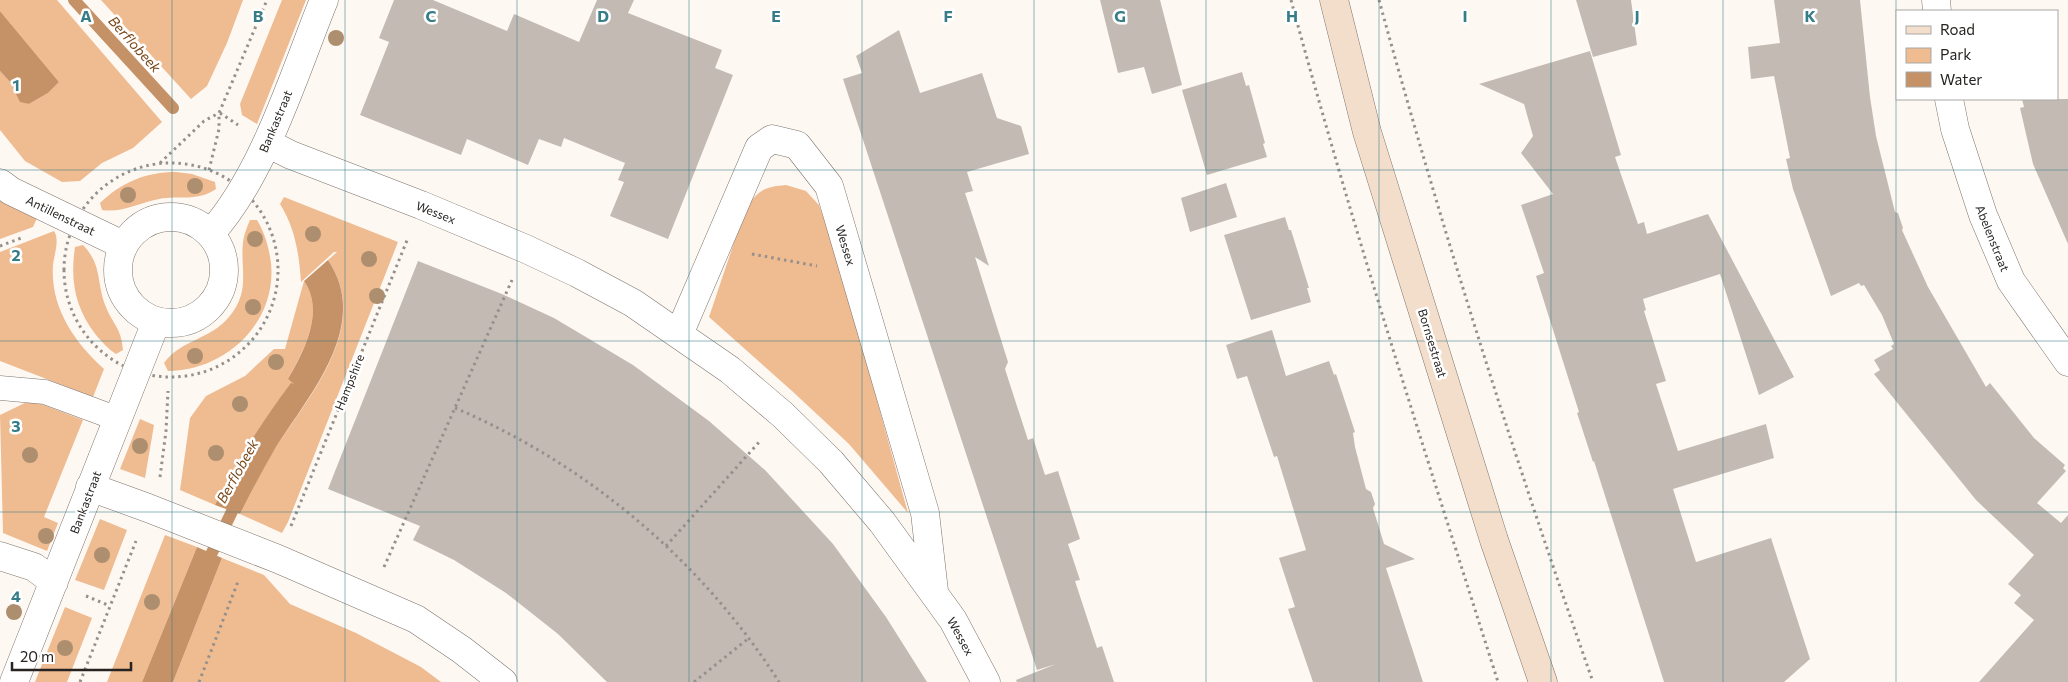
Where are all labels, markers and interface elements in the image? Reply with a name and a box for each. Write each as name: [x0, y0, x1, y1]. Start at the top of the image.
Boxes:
text: A: [80, 6, 92, 25]
text: B: [253, 6, 264, 25]
text: C: [426, 6, 437, 25]
text: D: [597, 6, 609, 25]
text: E: [771, 6, 781, 25]
text: F: [943, 6, 953, 25]
text: G: [1114, 6, 1126, 25]
text: H: [1286, 6, 1298, 25]
text: I: [1462, 6, 1468, 25]
text: J: [1634, 6, 1640, 25]
text: K: [1804, 6, 1816, 25]
legend: [1896, 10, 2058, 100]
water label: Berflobeek: [105, 12, 165, 76]
text: Road: [1940, 20, 1975, 38]
text: Park: [1940, 45, 1971, 63]
text: Water: [1940, 70, 1982, 88]
text: 1: [12, 75, 20, 94]
street label: Bankastraat: [256, 88, 294, 154]
street label: Antillenstraat: [24, 192, 98, 238]
street label: Wessex: [414, 198, 458, 226]
street label: Abelenstraat: [1973, 203, 2013, 273]
street label: Wessex: [833, 223, 859, 267]
text: 2: [11, 245, 21, 264]
street label: Bornsestraat: [1416, 307, 1450, 379]
street label: Hampshire: [331, 352, 367, 412]
text: 3: [11, 416, 21, 435]
water label: Berflobeek: [213, 436, 262, 506]
street label: Bankastraat: [67, 469, 103, 535]
text: 4: [11, 586, 21, 605]
street label: Wessex: [945, 615, 977, 658]
scale bar: [12, 640, 131, 672]
text: 20 m: [20, 647, 54, 665]

